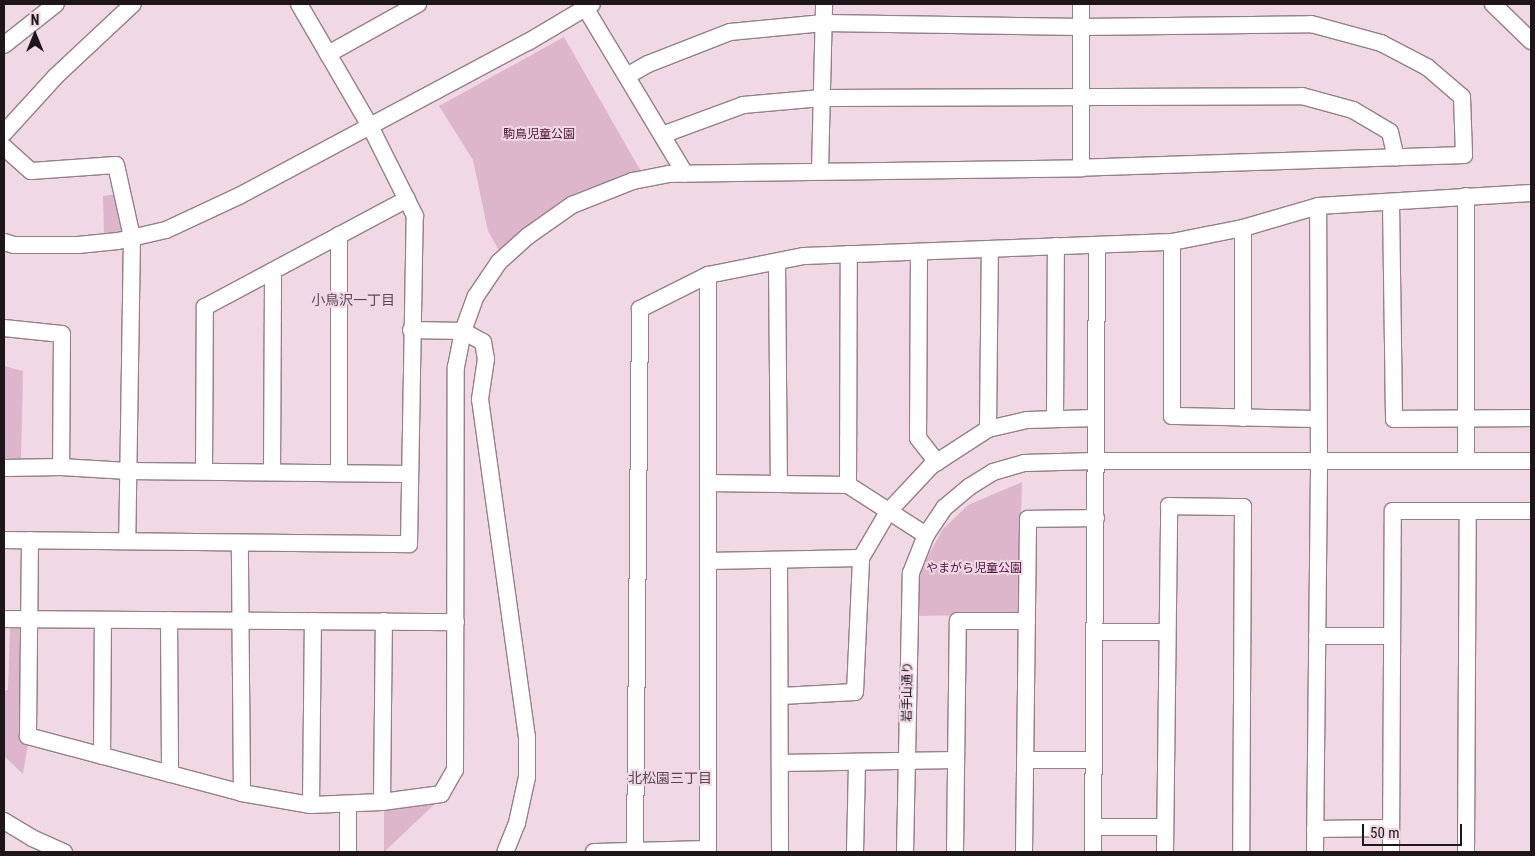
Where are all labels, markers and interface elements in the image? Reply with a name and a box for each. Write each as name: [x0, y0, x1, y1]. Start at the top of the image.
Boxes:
north arrow: [10, 10, 60, 60]
text: N: [31, 12, 39, 28]
park label: 駒鳥児童公園: [503, 128, 575, 142]
district label: 小鳥沢一丁目: [311, 292, 395, 308]
park label: やまがら児童公園: [926, 562, 1022, 576]
street label: 岩手山通り: [900, 662, 916, 722]
district label: 北松園三丁目: [628, 770, 712, 786]
scale bar: [1365, 814, 1465, 846]
text: 50 m: [1370, 824, 1400, 842]

